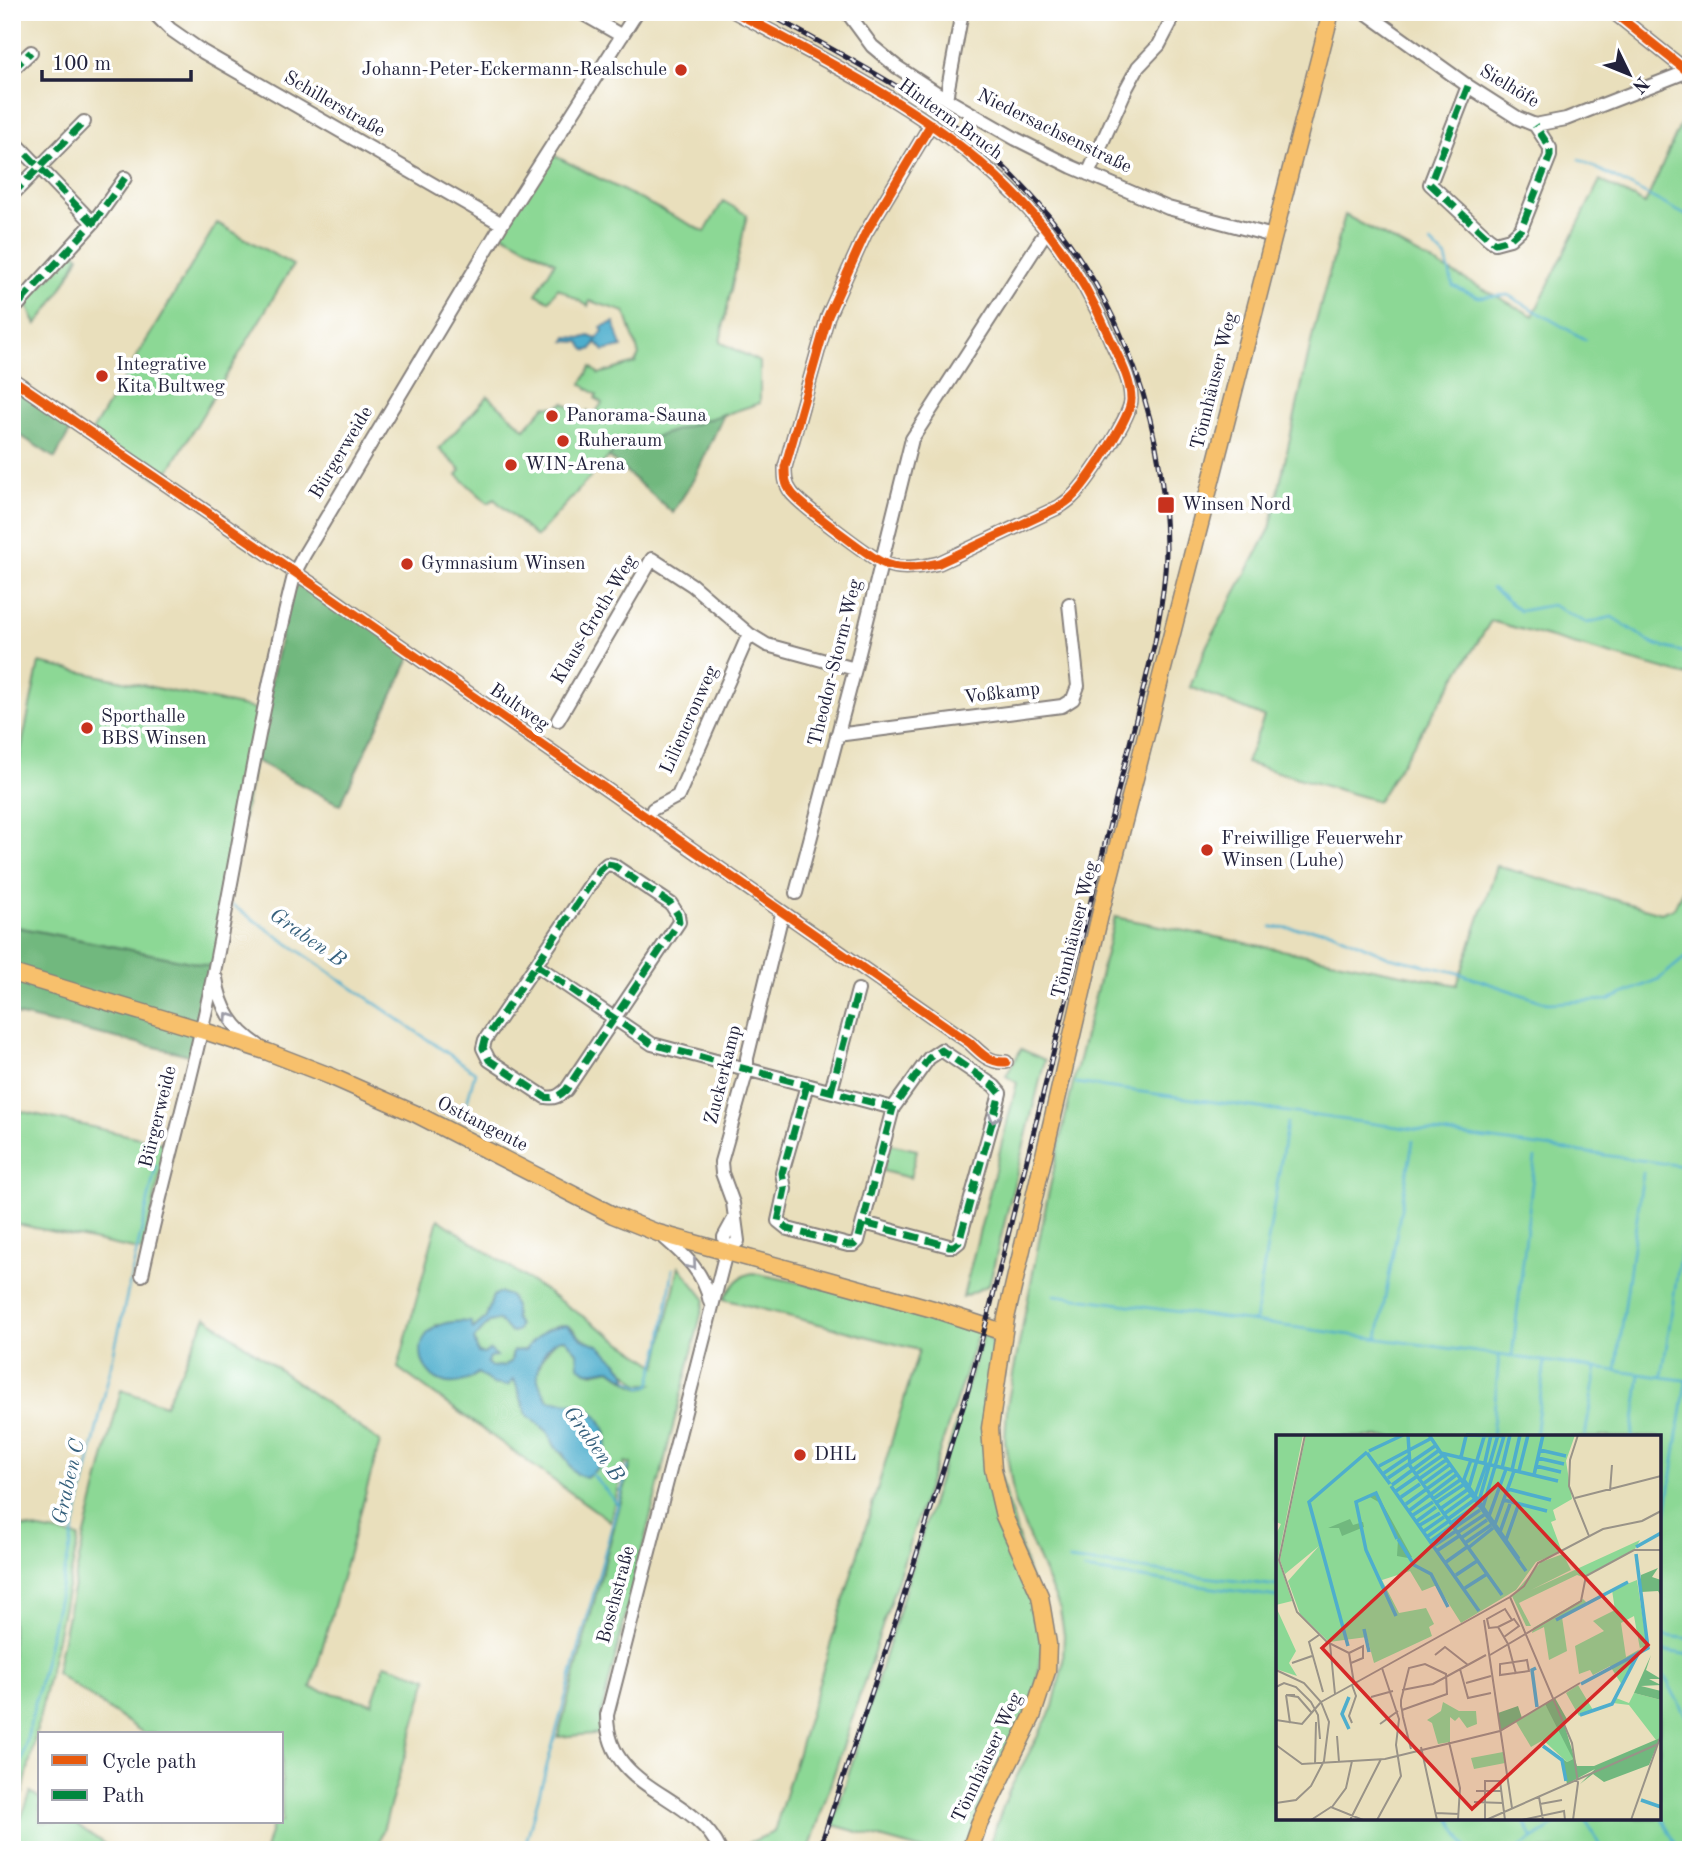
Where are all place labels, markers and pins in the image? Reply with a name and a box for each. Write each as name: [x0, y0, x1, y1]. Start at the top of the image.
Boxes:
place label: Johann-Peter-Eckermann-Realschule: [362, 61, 667, 80]
marker: Johann-Peter-Eckermann-Realschule: [673, 62, 689, 78]
place label: Integrative Kita Bultweg: [116, 356, 225, 397]
marker: Integrative Kita Bultweg: [94, 368, 110, 384]
place label: Panorama-Sauna: [566, 407, 707, 426]
marker: Panorama-Sauna: [544, 408, 560, 424]
place label: Ruheraum: [577, 432, 662, 451]
marker: Ruheraum: [555, 433, 571, 449]
place label: WIN-Arena: [525, 456, 626, 475]
marker: WIN-Arena: [503, 457, 519, 473]
marker: Winsen Nord: [1156, 495, 1176, 515]
place label: Winsen Nord: [1182, 496, 1291, 515]
place label: Gymnasium Winsen: [421, 555, 586, 574]
marker: Gymnasium Winsen: [399, 556, 415, 572]
place label: Sporthalle BBS Winsen: [101, 708, 206, 749]
marker: Sporthalle BBS Winsen: [79, 720, 95, 736]
place label: Freiwillige Feuerwehr Winsen (Luhe): [1221, 830, 1403, 871]
marker: Freiwillige Feuerwehr Winsen (Luhe): [1199, 842, 1215, 858]
place label: DHL: [814, 1446, 857, 1465]
marker: DHL: [792, 1447, 808, 1463]

